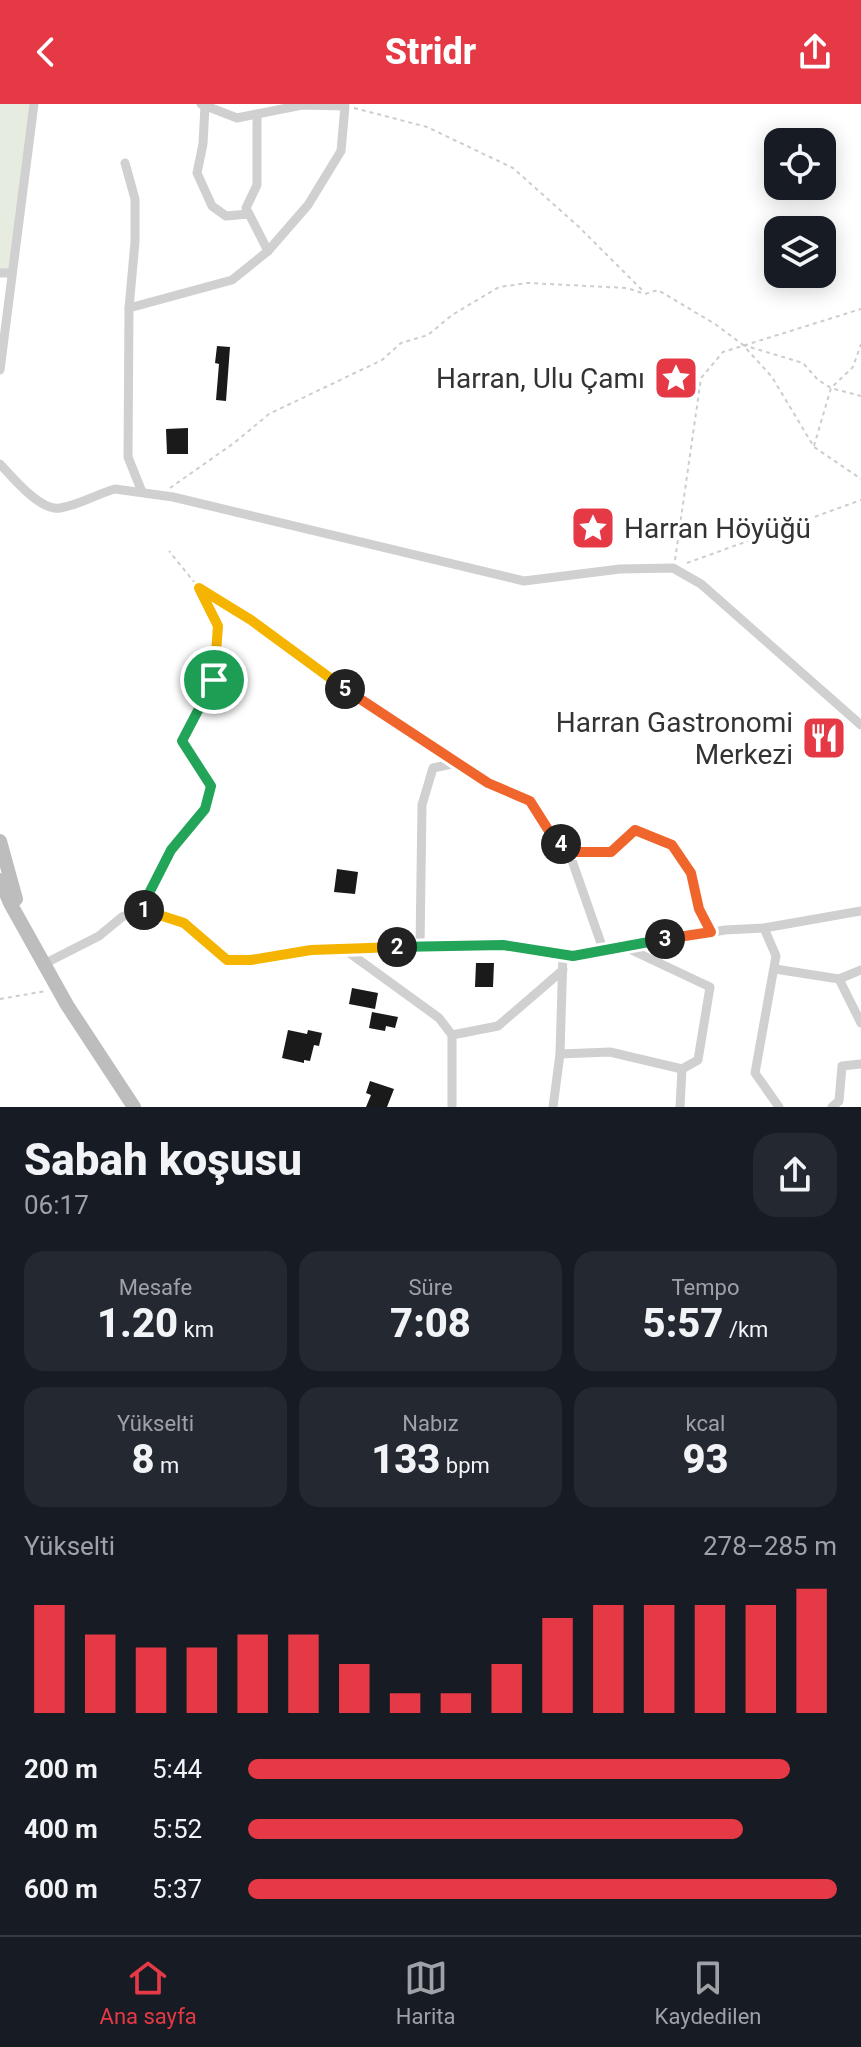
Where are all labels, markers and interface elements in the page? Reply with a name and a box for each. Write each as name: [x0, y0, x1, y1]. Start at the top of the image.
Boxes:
icon: back: [24, 30, 68, 74]
icon: share: [793, 30, 837, 74]
text: Stridr: [385, 31, 476, 73]
map controls: [764, 128, 836, 288]
button: locate: [764, 128, 836, 200]
button: layers: [764, 216, 836, 288]
place icon: Harran, Ulu Çamı: [652, 354, 700, 402]
place label: Harran, Ulu Çamı: [436, 362, 645, 395]
place icon: Harran Höyüğü: [569, 504, 617, 552]
place label: Harran Höyüğü: [624, 512, 811, 545]
pin: [180, 646, 248, 714]
icon: arrive: [192, 658, 236, 702]
pin: 5: [325, 669, 365, 709]
text: 5: [339, 676, 351, 701]
place label: Harran Gastronomi Merkezi: [556, 706, 793, 771]
restaurant icon: Harran Gastronomi Merkezi: [800, 714, 848, 762]
pin: 4: [541, 824, 581, 864]
text: 4: [555, 831, 567, 856]
pin: 1: [124, 890, 164, 930]
text: 1: [138, 897, 150, 922]
pin: 3: [645, 919, 685, 959]
text: 3: [659, 926, 671, 951]
pin: 2: [377, 927, 417, 967]
text: 2: [391, 934, 403, 959]
button: share: [753, 1133, 837, 1217]
text: Sabah koşusu: [24, 1134, 302, 1186]
text: 06:17: [24, 1190, 89, 1220]
text: Mesafe: [119, 1275, 192, 1300]
text: Süre: [408, 1275, 453, 1300]
text: Tempo: [672, 1275, 739, 1300]
text: 1.20: [97, 1300, 178, 1347]
text: 7:08: [390, 1300, 471, 1347]
text: 5:57: [643, 1300, 723, 1347]
text: km: [178, 1317, 214, 1342]
text: /km: [723, 1317, 768, 1342]
text: Yükselti: [117, 1411, 194, 1436]
text: Nabız: [402, 1411, 459, 1436]
text: kcal: [686, 1411, 725, 1436]
text: 8: [132, 1436, 155, 1483]
text: 133: [371, 1436, 440, 1483]
text: 93: [682, 1436, 729, 1483]
text: m: [155, 1453, 179, 1478]
text: bpm: [440, 1453, 490, 1478]
text: Yükselti: [24, 1531, 115, 1561]
text: 278–285 m: [703, 1531, 837, 1561]
text: 200 m: [24, 1754, 98, 1784]
text: 5:44: [152, 1754, 202, 1784]
text: 400 m: [24, 1814, 98, 1844]
text: 5:52: [152, 1814, 202, 1844]
text: 600 m: [24, 1874, 98, 1904]
text: 5:37: [152, 1874, 202, 1904]
tab: Ana sayfa: [100, 1956, 197, 2029]
tab: Harita: [396, 1956, 456, 2029]
tab: Kaydedilen: [655, 1956, 761, 2029]

